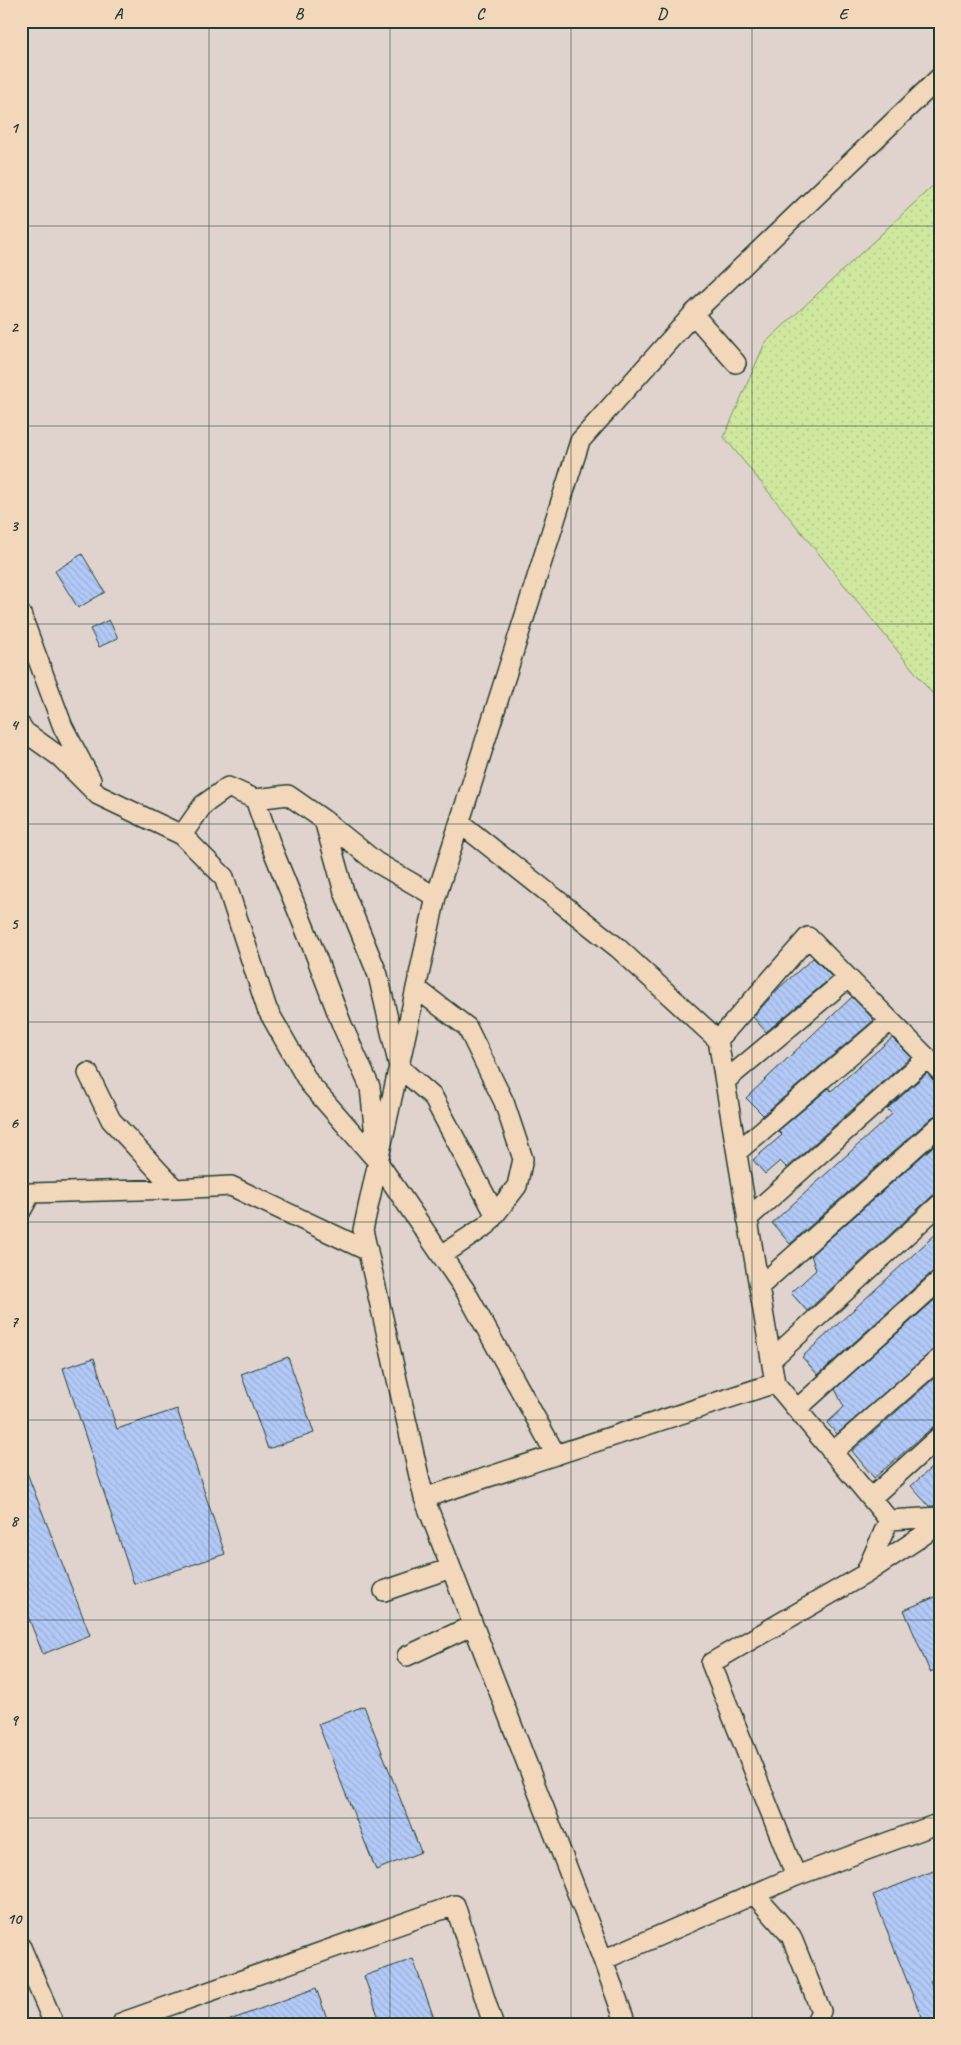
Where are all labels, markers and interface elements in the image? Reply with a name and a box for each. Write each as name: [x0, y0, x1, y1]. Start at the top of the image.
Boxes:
text: A: [114, 4, 124, 24]
text: B: [295, 4, 305, 24]
text: C: [476, 4, 486, 24]
text: D: [657, 4, 668, 24]
text: E: [839, 4, 850, 24]
text: 1: [10, 118, 19, 138]
text: 2: [10, 317, 19, 337]
text: 3: [10, 516, 19, 536]
text: 4: [10, 715, 19, 735]
text: 5: [11, 914, 20, 934]
text: 6: [10, 1113, 19, 1133]
text: 7: [10, 1312, 19, 1332]
text: 8: [10, 1511, 19, 1531]
text: 9: [10, 1710, 19, 1730]
text: 10: [7, 1909, 23, 1929]

